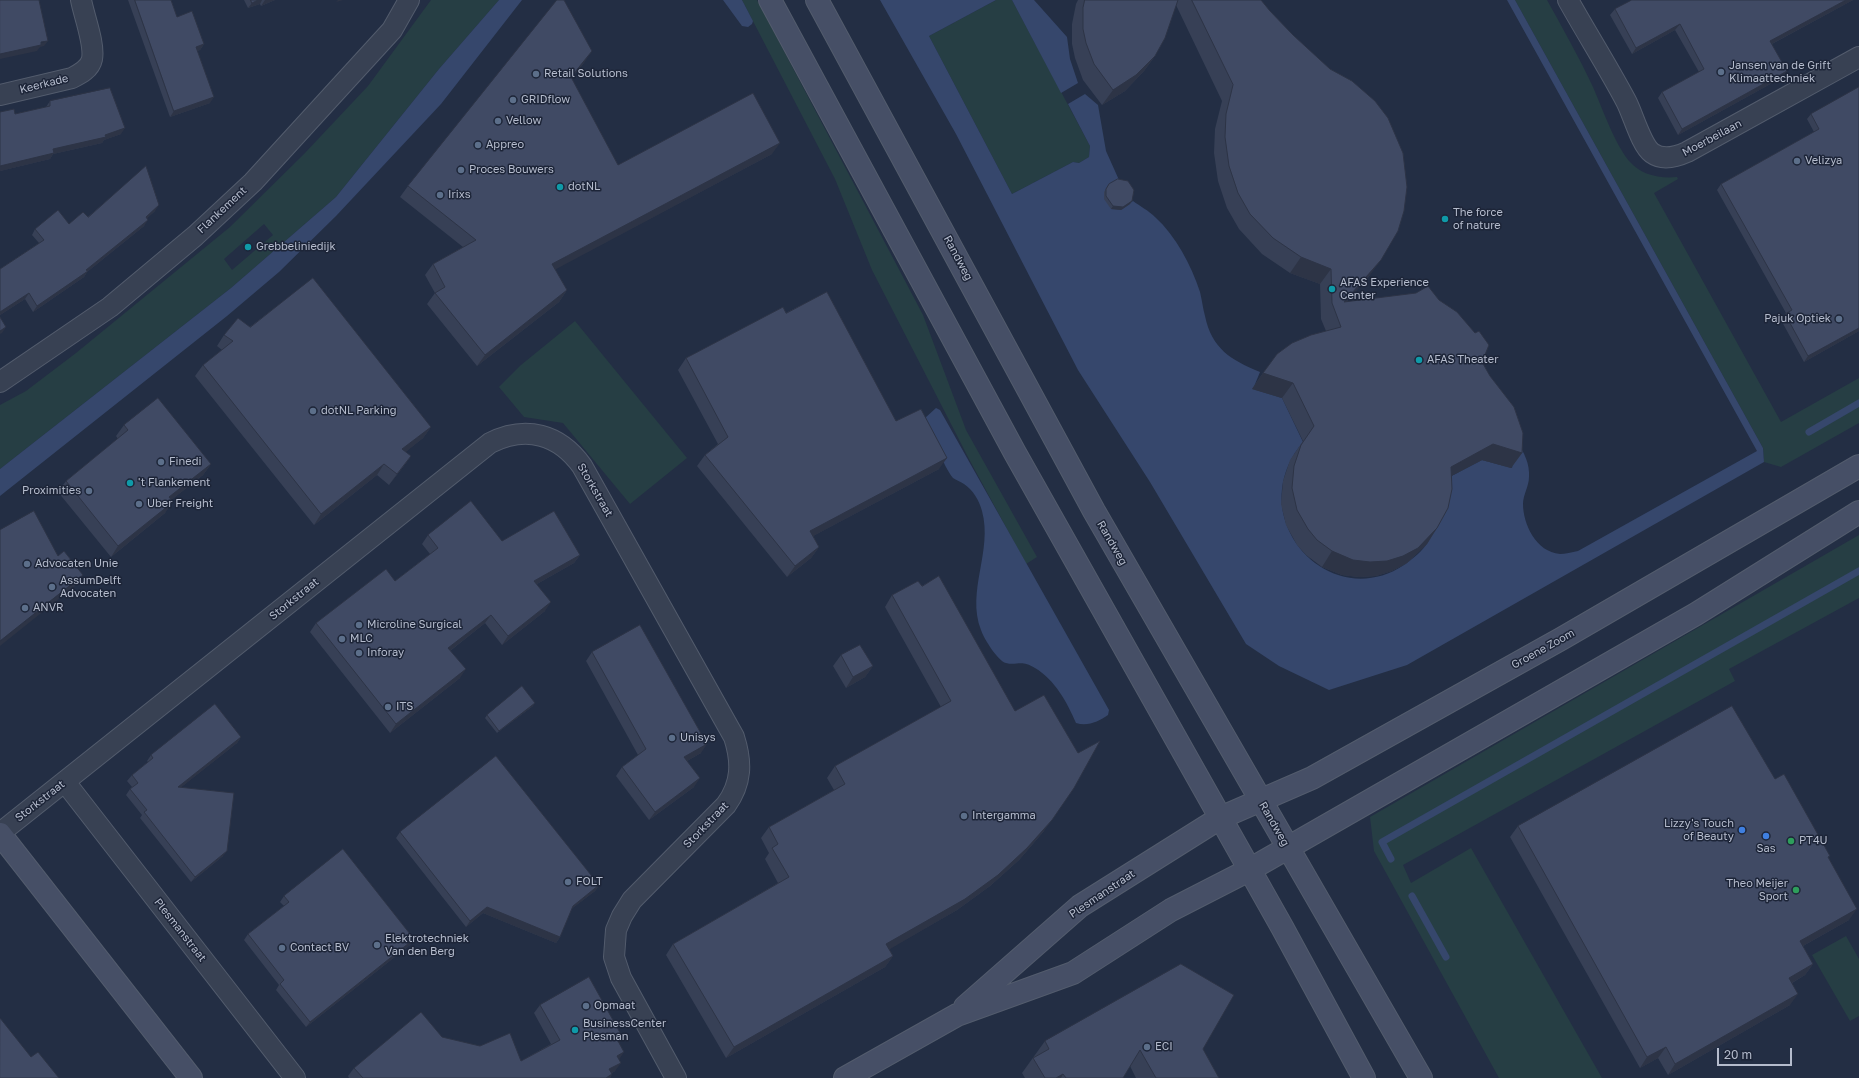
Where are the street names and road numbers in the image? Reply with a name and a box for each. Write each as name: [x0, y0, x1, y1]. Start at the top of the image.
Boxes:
street label: Keerkade: [18, 72, 70, 96]
street label: Moerbeilaan: [1680, 117, 1744, 159]
street label: Flankement: [195, 184, 249, 236]
street label: Randweg: [941, 233, 975, 283]
street label: Storkstraat: [574, 461, 616, 519]
street label: Randweg: [1094, 518, 1130, 568]
street label: Storkstraat: [267, 575, 321, 623]
street label: Groene Zoom: [1509, 626, 1577, 672]
street label: Storkstraat: [13, 777, 67, 825]
street label: Storkstraat: [681, 799, 731, 851]
street label: Randweg: [1256, 799, 1292, 849]
street label: Plesmanstraat: [1067, 867, 1137, 921]
street label: Plesmanstraat: [151, 896, 209, 964]

